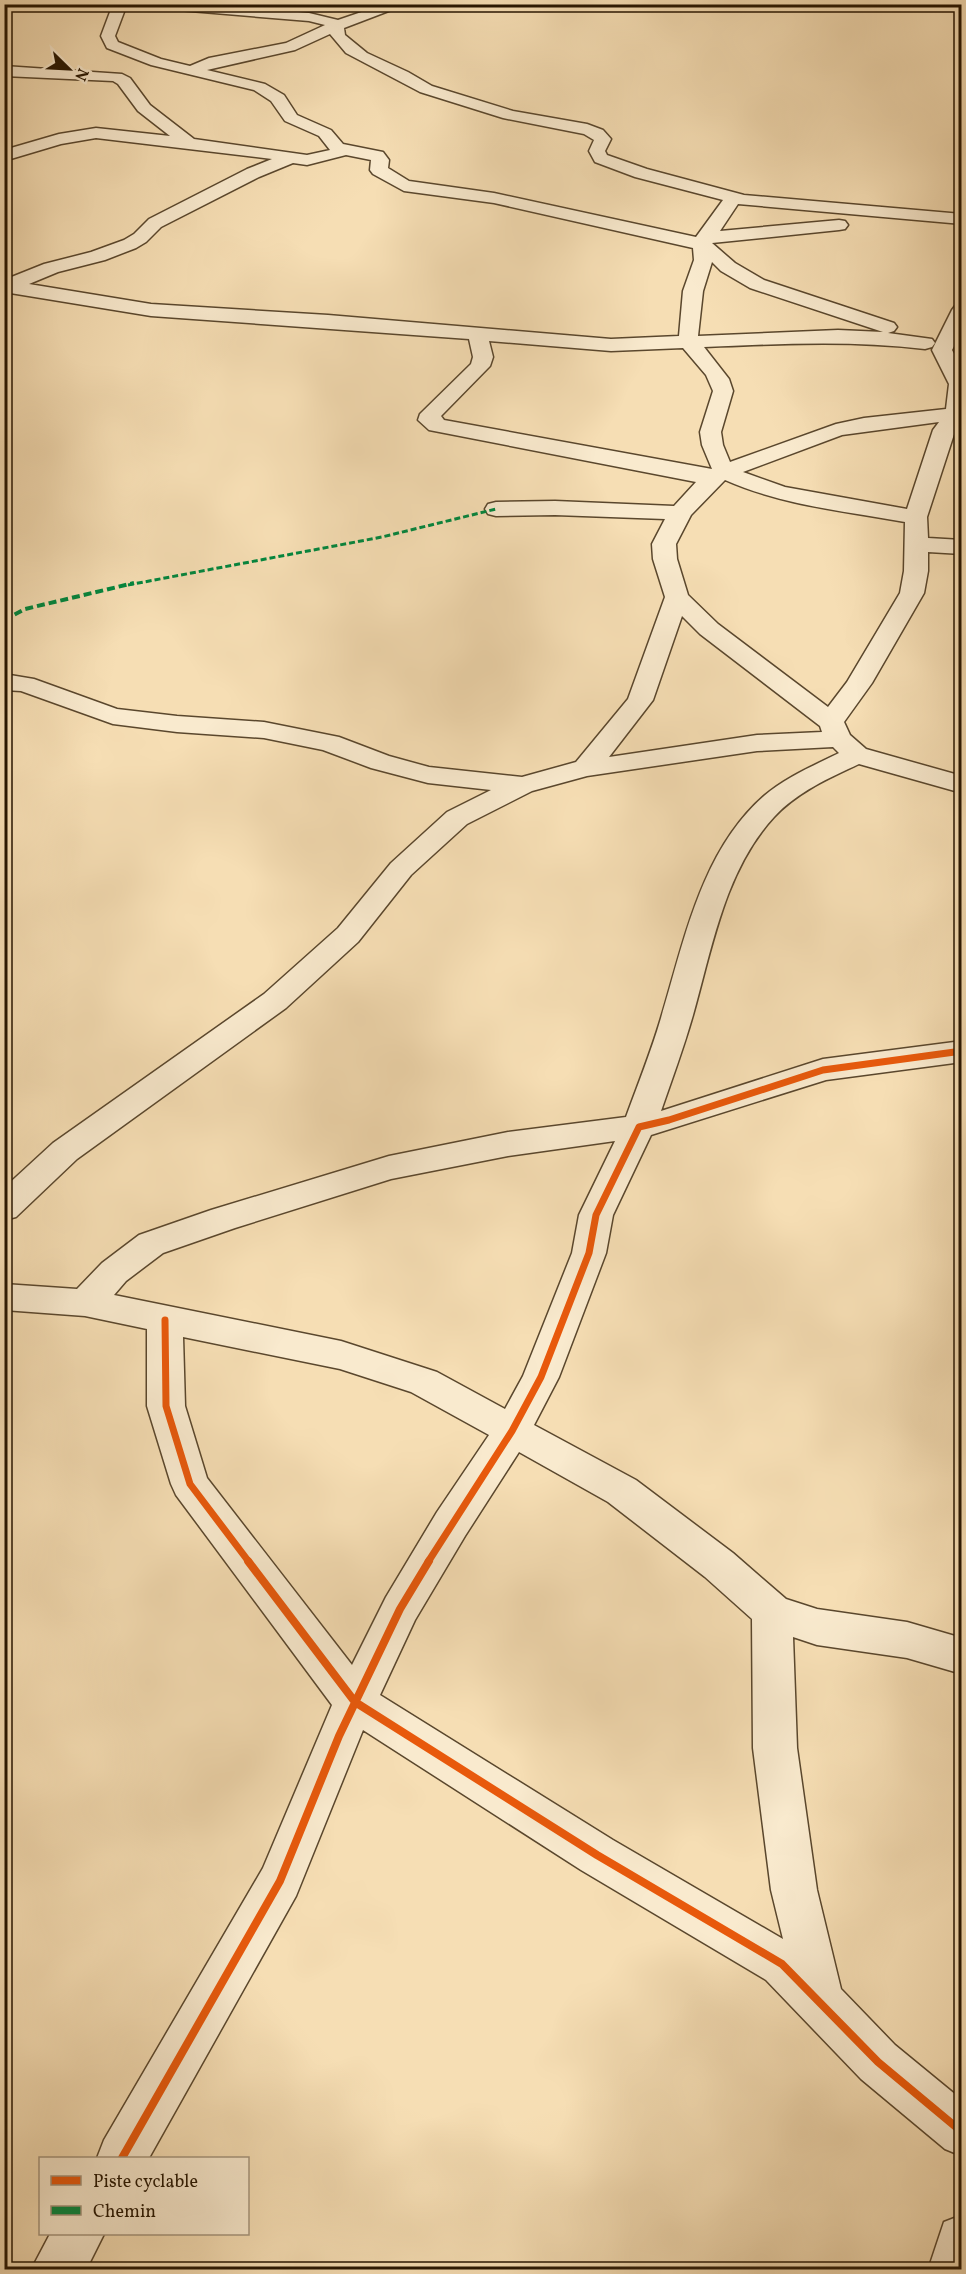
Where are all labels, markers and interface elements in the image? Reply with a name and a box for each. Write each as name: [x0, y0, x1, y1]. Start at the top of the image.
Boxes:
north arrow: [39, 39, 99, 99]
text: N: [68, 65, 93, 84]
legend: [39, 2157, 249, 2235]
text: Piste cyclable: [93, 2170, 198, 2195]
text: Chemin: [93, 2200, 156, 2225]

